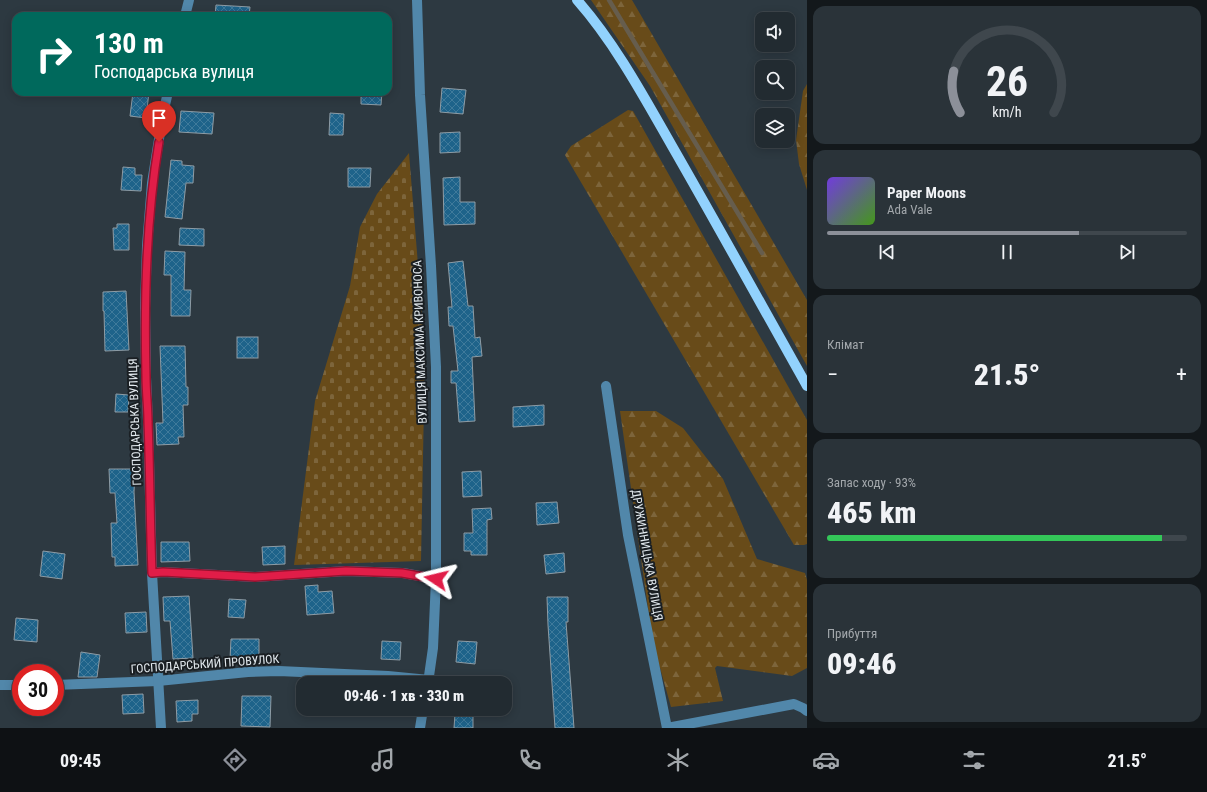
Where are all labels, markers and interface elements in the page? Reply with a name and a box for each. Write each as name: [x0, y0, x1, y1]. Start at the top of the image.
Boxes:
map controls: [755, 12, 795, 148]
button: sound: [755, 12, 795, 52]
text: 130 m: [94, 27, 164, 60]
icon: right: [28, 28, 80, 80]
text: 26: [986, 57, 1028, 106]
button: search: [755, 60, 795, 100]
text: Господарська вулиця: [94, 61, 254, 82]
pin: [142, 101, 176, 142]
text: km/h: [992, 104, 1022, 120]
icon: arrive: [148, 107, 170, 129]
button: layers: [755, 108, 795, 148]
text: Paper Moons: [887, 184, 966, 202]
text: Ada Vale: [887, 202, 932, 217]
icon: previous: [876, 241, 898, 263]
icon: pause: [996, 241, 1018, 263]
icon: next: [1116, 241, 1138, 263]
street label: ВУЛИЦЯ МАКСИМА КРИВОНОСА: [410, 260, 430, 424]
text: Клімат: [827, 337, 864, 352]
text: 21.5°: [974, 357, 1040, 392]
street label: ГОСПОДАРСЬКА ВУЛИЦЯ: [126, 358, 144, 486]
text: −: [827, 362, 838, 387]
text: +: [1176, 362, 1187, 387]
text: Запас ходу · 93%: [827, 475, 916, 490]
street label: ДРУЖИННИЦЬКА ВУЛИЦЯ: [629, 488, 665, 622]
text: 465 km: [827, 495, 916, 530]
position arrow: [415, 558, 457, 600]
text: Прибуття: [827, 626, 877, 641]
text: 09:46: [827, 646, 896, 681]
street label: ГОСПОДАРСЬКИЙ ПРОВУЛОК: [130, 651, 280, 676]
speed limit sign: 30: [12, 664, 64, 716]
text: 09:46 · 1 хв · 330 m: [344, 687, 464, 705]
icon: directions: [221, 746, 249, 774]
icon: music: [369, 746, 397, 774]
icon: phone: [516, 746, 544, 774]
icon: climate: [664, 746, 692, 774]
icon: car: [812, 746, 840, 774]
icon: filters: [960, 746, 988, 774]
text: 09:45: [60, 750, 101, 771]
text: 21.5°: [1108, 750, 1147, 771]

